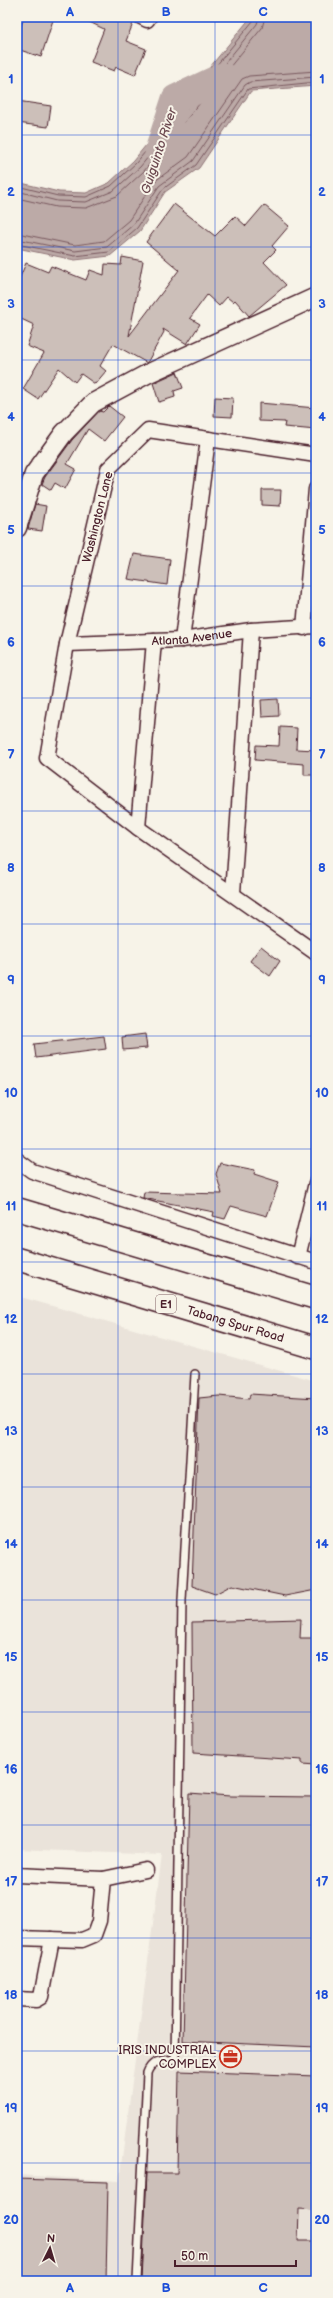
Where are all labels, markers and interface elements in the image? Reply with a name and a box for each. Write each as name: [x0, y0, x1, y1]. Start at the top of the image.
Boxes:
text: A: [65, 4, 74, 20]
text: B: [161, 4, 171, 20]
text: C: [258, 4, 268, 20]
text: 1: [8, 71, 14, 87]
text: 1: [319, 71, 325, 87]
water label: Guiguinto River: [138, 105, 181, 196]
text: 2: [7, 184, 15, 200]
text: 2: [318, 184, 326, 200]
text: 3: [7, 296, 15, 312]
text: 3: [318, 296, 326, 312]
text: 4: [7, 409, 15, 425]
text: 4: [318, 409, 326, 425]
street label: Washington Lane: [79, 470, 117, 564]
text: 5: [7, 522, 15, 538]
text: 5: [318, 522, 326, 538]
street label: Atlanta Avenue: [151, 625, 233, 649]
text: 6: [7, 634, 15, 650]
text: 6: [318, 634, 326, 650]
text: 7: [7, 747, 15, 763]
text: 7: [318, 747, 326, 763]
text: 8: [7, 860, 15, 876]
text: 8: [318, 860, 326, 876]
text: 9: [7, 972, 15, 988]
text: 9: [318, 972, 326, 988]
text: 10: [4, 1085, 18, 1101]
text: 10: [315, 1085, 329, 1101]
text: 11: [6, 1198, 16, 1214]
text: 11: [317, 1198, 327, 1214]
road number: E1: [156, 1295, 176, 1313]
street label: Tabang Spur Road: [185, 1303, 286, 1346]
text: 12: [4, 1311, 18, 1327]
text: 12: [315, 1311, 329, 1327]
text: 13: [4, 1423, 18, 1439]
text: 13: [315, 1423, 329, 1439]
text: 14: [4, 1536, 18, 1552]
text: 14: [315, 1536, 329, 1552]
text: 15: [5, 1649, 18, 1665]
text: 15: [316, 1649, 329, 1665]
text: 16: [4, 1761, 18, 1777]
text: 16: [315, 1761, 329, 1777]
text: 17: [5, 1874, 17, 1890]
text: 17: [316, 1874, 328, 1890]
text: 18: [4, 1987, 18, 2003]
text: 18: [315, 1987, 329, 2003]
place label: IRIS INDUSTRIAL COMPLEX: [119, 2043, 216, 2072]
office icon: IRIS INDUSTRIAL COMPLEX: [218, 2044, 244, 2070]
text: 19: [4, 2100, 18, 2116]
text: 19: [315, 2100, 329, 2116]
text: 20: [3, 2212, 19, 2228]
text: 20: [314, 2212, 330, 2228]
north arrow: [30, 2228, 70, 2268]
text: N: [46, 2232, 56, 2245]
scale bar: [175, 2242, 296, 2268]
text: 50 m: [181, 2249, 208, 2264]
text: A: [65, 2280, 74, 2296]
text: B: [161, 2280, 171, 2296]
text: C: [258, 2280, 268, 2296]

